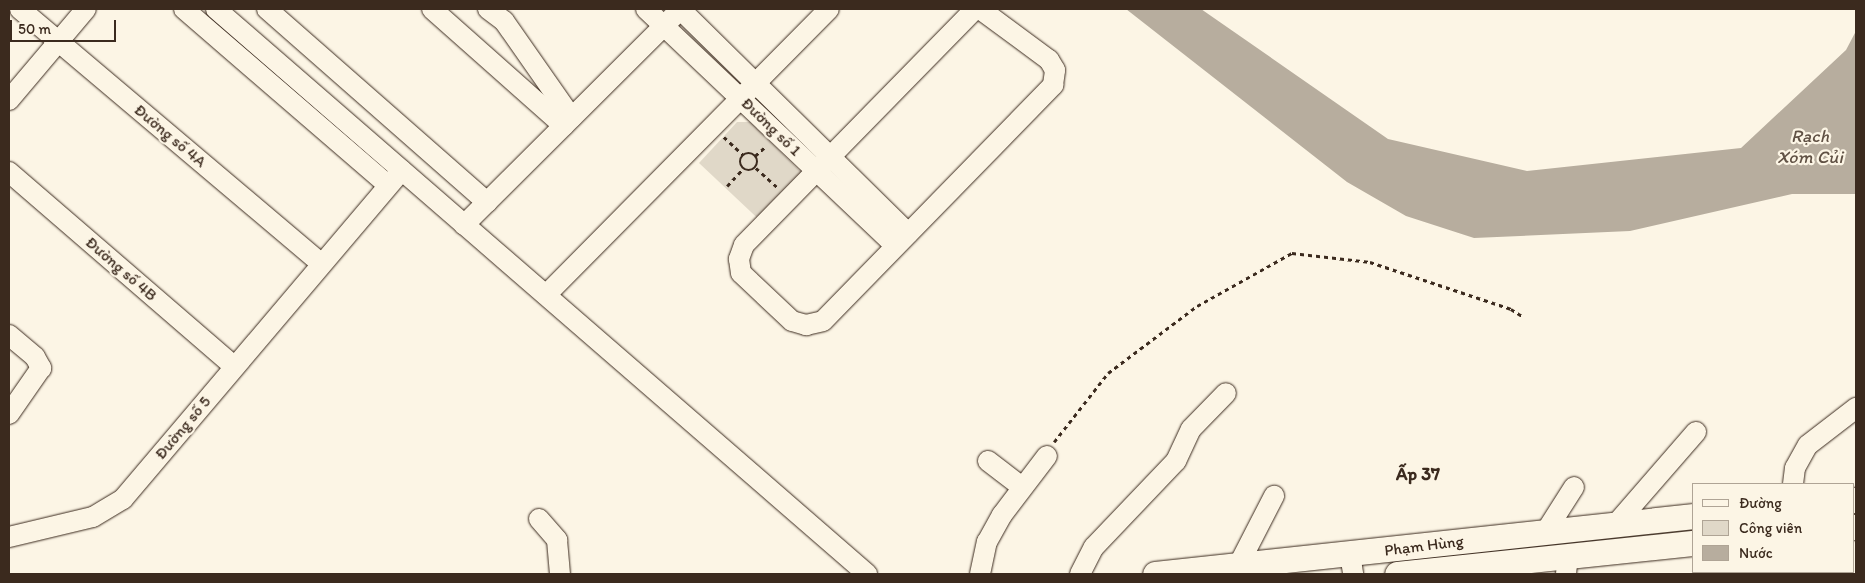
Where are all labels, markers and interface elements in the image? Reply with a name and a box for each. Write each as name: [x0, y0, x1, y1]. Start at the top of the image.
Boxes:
scale bar: [12, 10, 119, 42]
text: 50 m: [18, 20, 51, 38]
street label: Đường số 1: [737, 94, 805, 160]
street label: Đường số 4A: [130, 100, 210, 172]
water label: Rạch Xóm Củi: [1777, 126, 1843, 168]
street label: Đường số 4B: [81, 233, 161, 305]
street label: Đường số 5: [151, 392, 215, 464]
district label: Ấp 37: [1396, 463, 1440, 485]
legend: [1692, 483, 1855, 573]
text: Đường: [1739, 494, 1782, 512]
text: Công viên: [1739, 519, 1802, 537]
street label: Phạm Hùng: [1383, 532, 1465, 560]
text: Nước: [1739, 544, 1773, 562]

